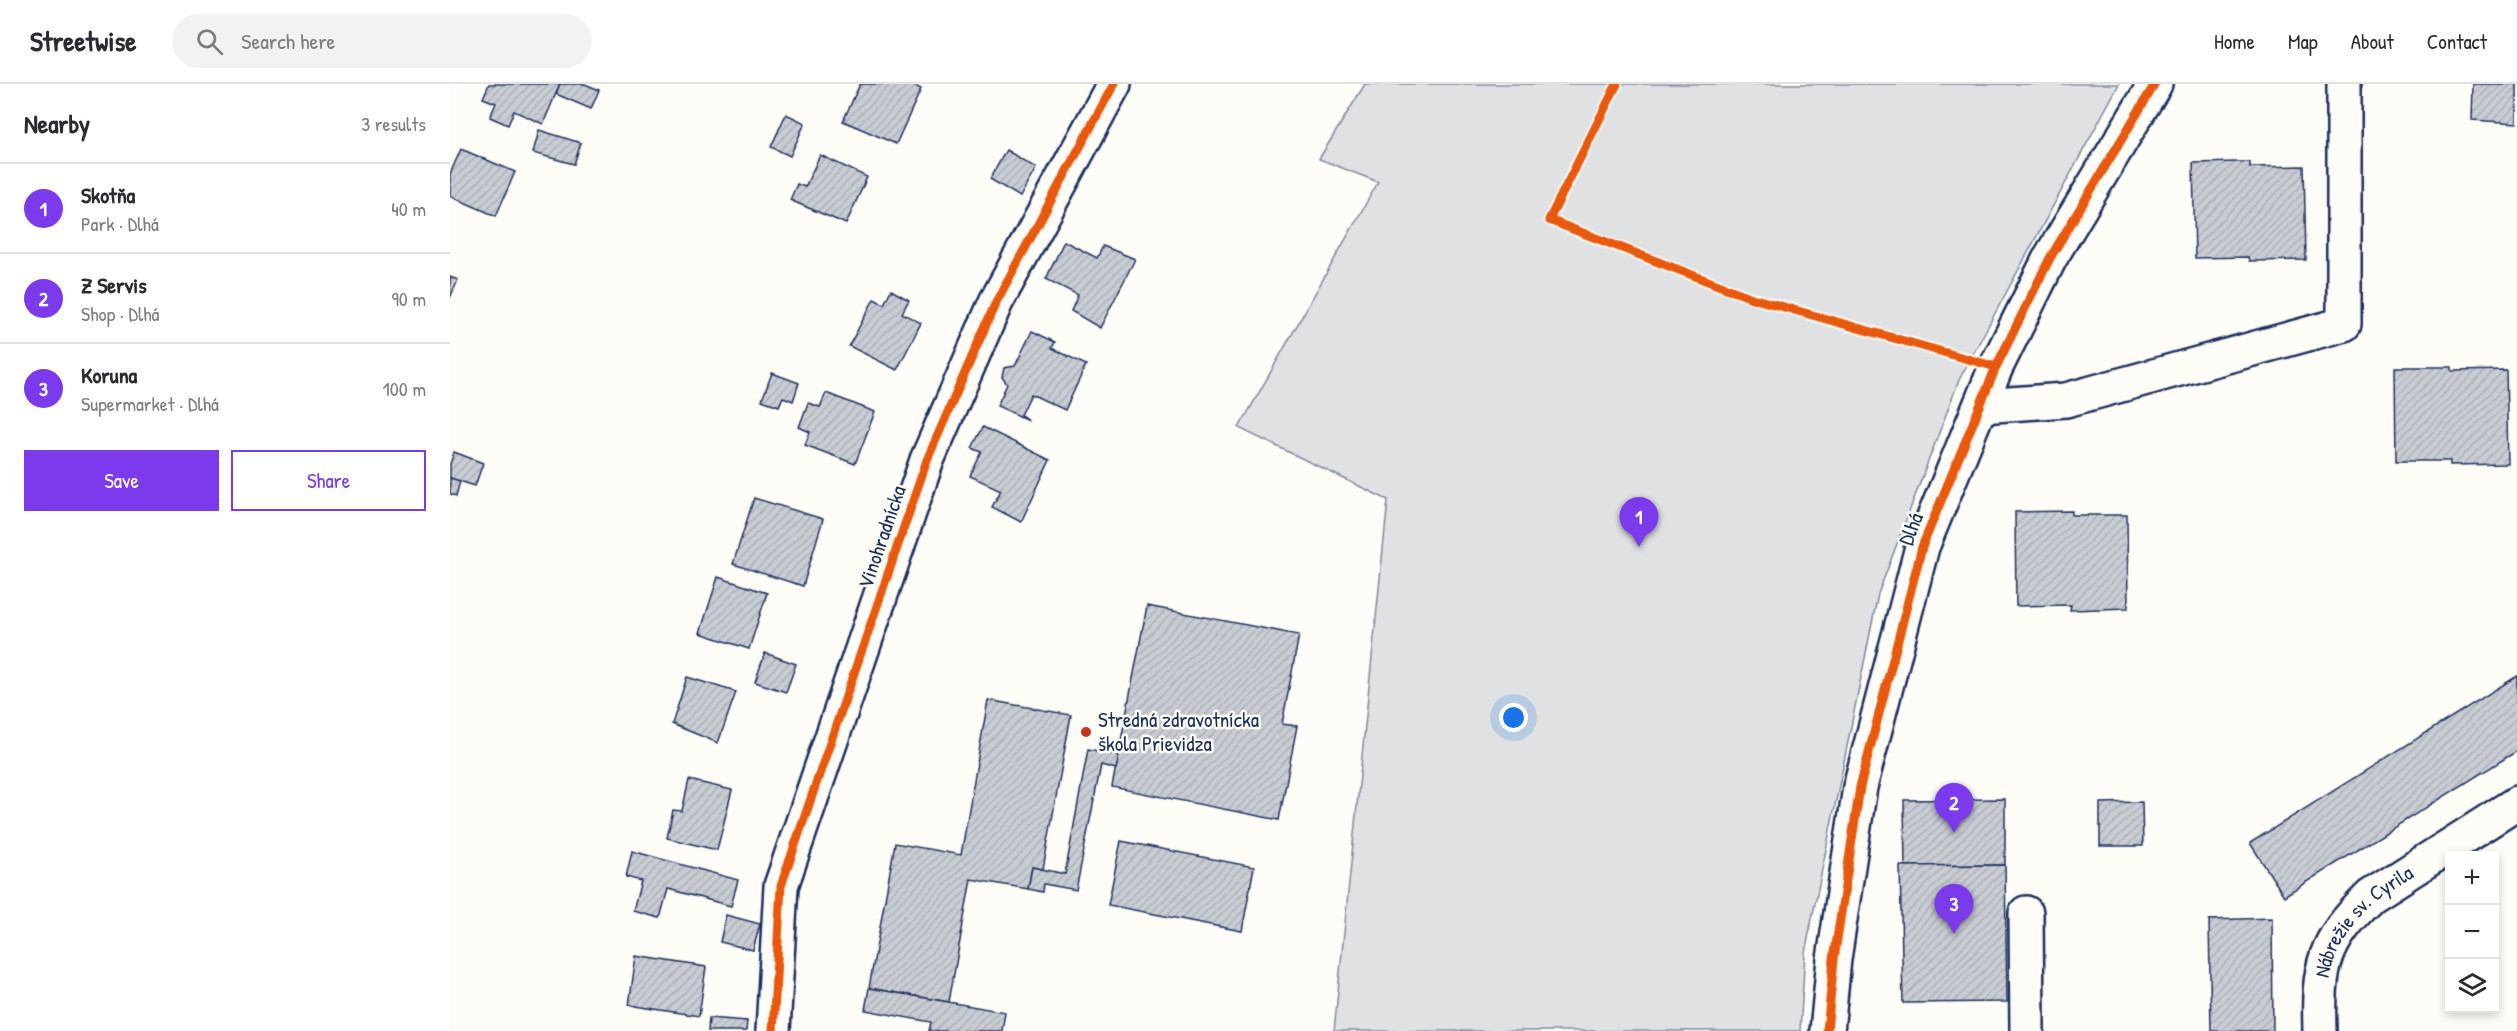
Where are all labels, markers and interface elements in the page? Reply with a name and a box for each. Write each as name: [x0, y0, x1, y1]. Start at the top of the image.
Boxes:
search box: [172, 14, 592, 68]
text: Streetwise: [30, 22, 136, 60]
icon: search: [193, 25, 226, 58]
text: Search here: [241, 26, 335, 56]
text: Home: [2214, 27, 2255, 56]
text: Map: [2288, 27, 2318, 56]
text: About: [2351, 27, 2394, 56]
text: Contact: [2427, 27, 2487, 56]
text: Nearby: [24, 106, 90, 141]
text: 3 results: [361, 110, 426, 137]
text: Skotňa: [81, 180, 135, 210]
text: 1: [40, 195, 47, 222]
text: 40 m: [391, 195, 426, 222]
text: Park · Dlhá: [81, 210, 159, 237]
text: Z Servis: [81, 270, 147, 300]
text: 2: [39, 285, 48, 312]
text: 90 m: [392, 285, 426, 312]
text: Shop · Dlhá: [81, 300, 159, 327]
text: Koruna: [81, 360, 137, 390]
text: 3: [39, 375, 48, 402]
text: 100 m: [383, 375, 426, 402]
text: Supermarket · Dlhá: [81, 390, 219, 417]
button: Save: [24, 450, 219, 511]
button: Share: [231, 450, 426, 511]
street label: Vinohradnícka: [850, 481, 913, 592]
pin: 1: [1620, 498, 1658, 547]
street label: Dlhá: [1891, 508, 1930, 549]
your location: [1499, 703, 1528, 732]
place label: Stredná zdravotnícka škola Prievidza: [1098, 705, 1259, 758]
marker: Stredná zdravotnícka škola Prievidza: [1079, 725, 1093, 739]
pin: 2: [1934, 784, 1974, 833]
map controls: [2445, 851, 2499, 1013]
button: +: [2445, 851, 2499, 905]
street label: Nábrežie sv. Cyrila: [2307, 858, 2418, 980]
pin: 3: [1934, 884, 1974, 934]
button: −: [2445, 905, 2499, 959]
button: layers: [2445, 959, 2499, 1013]

